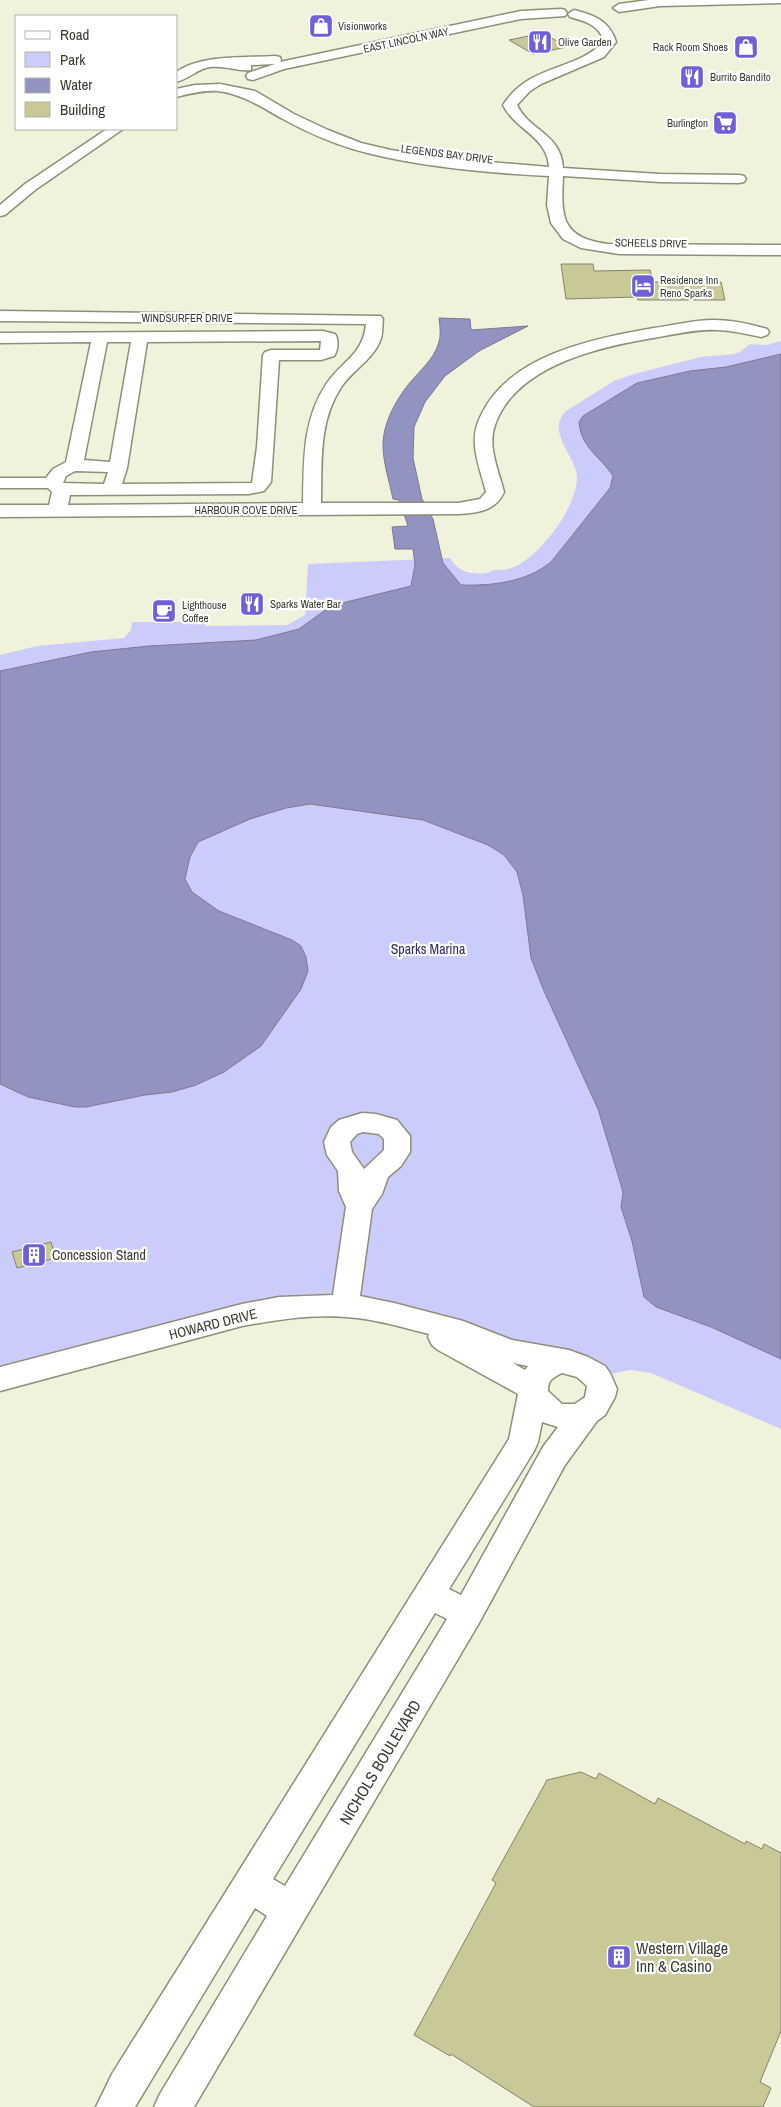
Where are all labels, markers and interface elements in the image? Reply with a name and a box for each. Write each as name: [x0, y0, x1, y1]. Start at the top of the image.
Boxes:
shop icon: Visionworks: [308, 13, 334, 39]
legend: [15, 15, 178, 130]
place label: Visionworks: [338, 19, 387, 33]
text: Road: [60, 24, 89, 45]
street label: EAST LINCOLN WAY: [362, 24, 450, 56]
restaurant icon: Olive Garden: [527, 29, 553, 55]
shop icon: Rack Room Shoes: [733, 34, 759, 60]
place label: Olive Garden: [558, 35, 612, 49]
place label: Rack Room Shoes: [653, 40, 728, 54]
text: Park: [60, 49, 86, 70]
restaurant icon: Burrito Bandito: [679, 64, 705, 90]
place label: Burrito Bandito: [710, 70, 771, 84]
text: Water: [60, 74, 92, 95]
text: Building: [60, 99, 105, 120]
supermarket icon: Burlington: [712, 110, 738, 136]
place label: Burlington: [667, 116, 708, 130]
street label: LEGENDS BAY DRIVE: [400, 141, 494, 167]
street label: SCHEELS DRIVE: [615, 235, 687, 251]
hotel icon: Residence Inn Reno Sparks: [630, 273, 656, 299]
place label: Residence Inn Reno Sparks: [660, 273, 718, 300]
street label: WINDSURFER DRIVE: [141, 311, 233, 325]
street label: HARBOUR COVE DRIVE: [194, 503, 298, 517]
restaurant icon: Sparks Water Bar: [239, 591, 265, 617]
place label: Sparks Water Bar: [270, 597, 341, 611]
cafe icon: Lighthouse Coffee: [151, 598, 177, 624]
place label: Lighthouse Coffee: [182, 598, 227, 625]
park label: Sparks Marina: [391, 940, 466, 958]
building icon: Concession Stand: [21, 1242, 47, 1268]
place label: Concession Stand: [52, 1246, 146, 1264]
street label: HOWARD DRIVE: [167, 1304, 259, 1344]
street label: NICHOLS BOULEVARD: [334, 1696, 426, 1828]
place label: Western Village Inn & Casino: [636, 1937, 728, 1977]
building icon: Western Village Inn & Casino: [606, 1944, 632, 1970]

